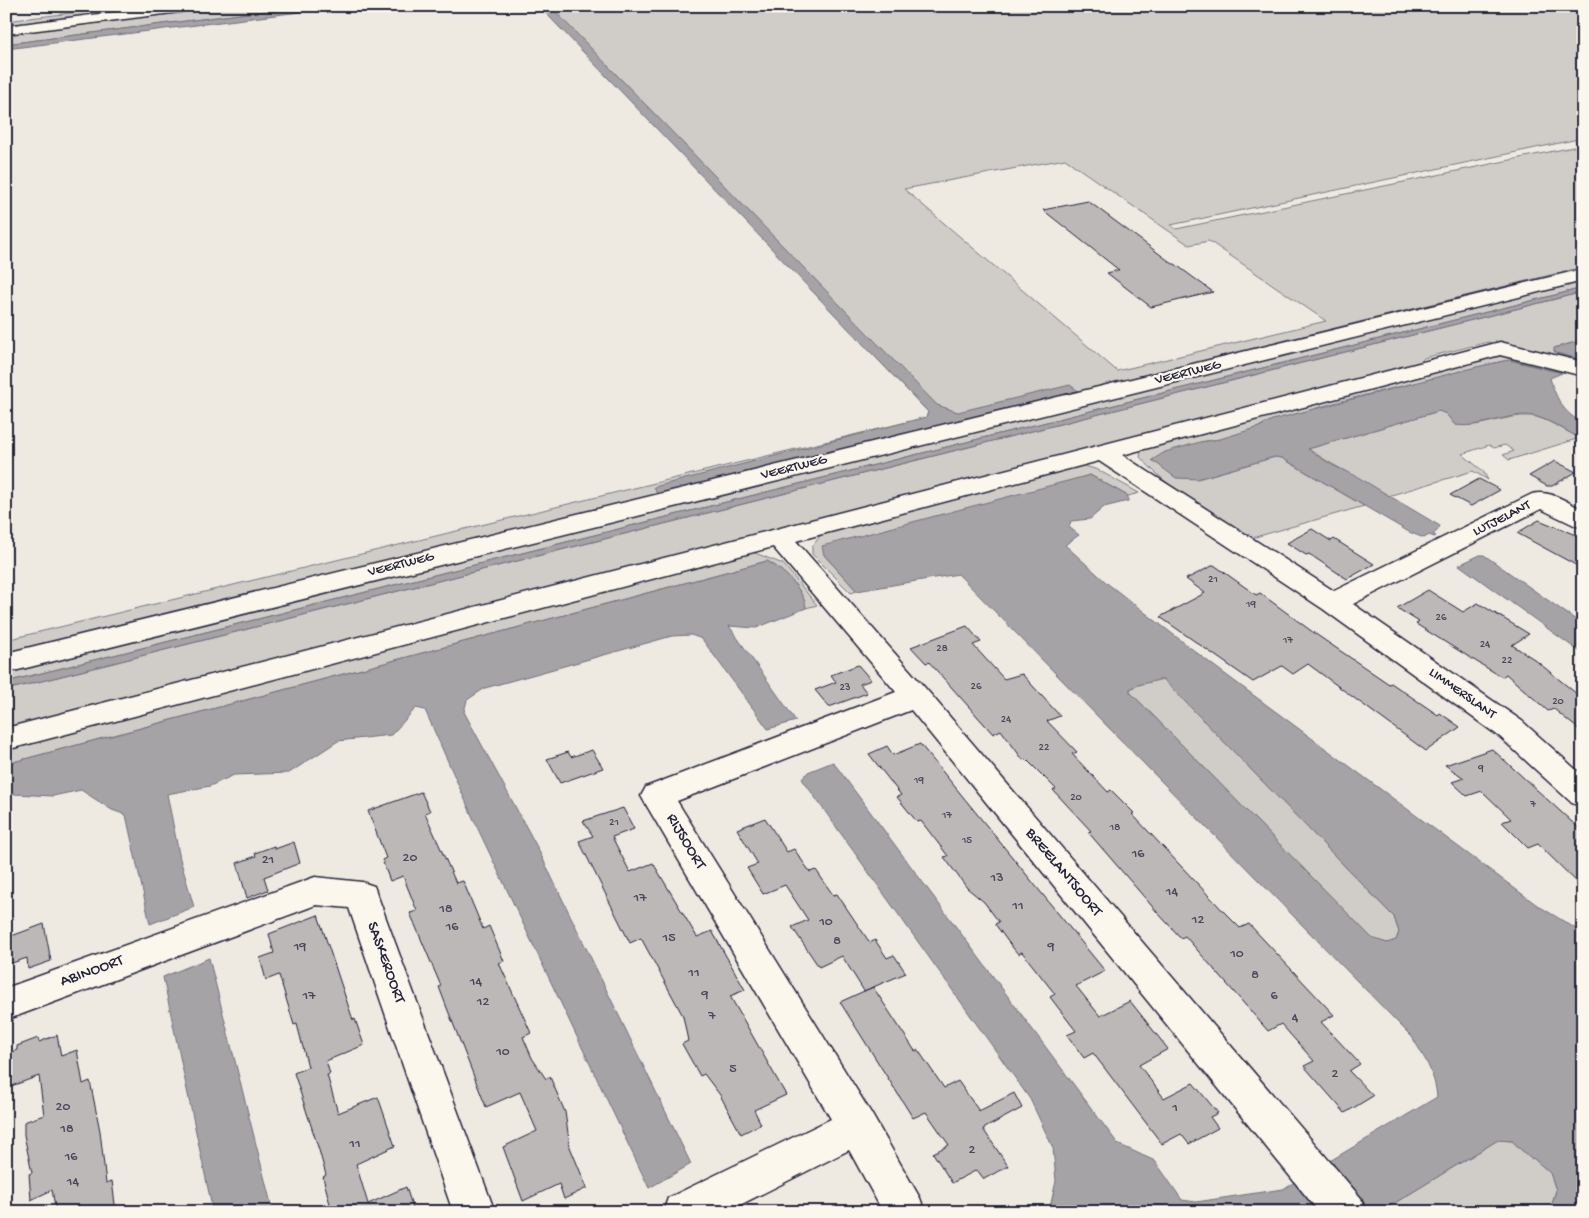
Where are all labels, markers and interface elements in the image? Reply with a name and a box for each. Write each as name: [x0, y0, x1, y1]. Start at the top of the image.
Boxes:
street label: VEERTWEG: [1152, 356, 1224, 390]
street label: VEERTWEG: [758, 451, 830, 485]
street label: LUTJELANT: [1470, 497, 1534, 541]
street label: VEERTWEG: [365, 548, 437, 582]
house number: 21: [1208, 574, 1218, 586]
house number: 19: [1245, 599, 1256, 611]
house number: 26: [1436, 612, 1447, 624]
house number: 17: [1282, 635, 1293, 647]
house number: 24: [1480, 639, 1491, 651]
house number: 28: [936, 643, 948, 655]
house number: 22: [1502, 655, 1513, 667]
street label: LIMMERSLANT: [1425, 665, 1499, 724]
house number: 26: [971, 681, 982, 693]
house number: 23: [839, 682, 851, 694]
house number: 20: [1552, 696, 1564, 708]
house number: 24: [1001, 714, 1012, 726]
house number: 22: [1039, 742, 1050, 754]
house number: 9: [1477, 763, 1484, 775]
house number: 19: [913, 775, 924, 787]
house number: 20: [1070, 792, 1082, 804]
house number: 7: [1529, 799, 1536, 811]
house number: 17: [941, 810, 952, 822]
street label: RIJSOORT: [661, 811, 710, 874]
house number: 21: [609, 817, 619, 829]
house number: 18: [1109, 822, 1120, 834]
street label: BREELANTSOORT: [1020, 824, 1106, 922]
house number: 15: [961, 835, 972, 847]
house number: 16: [1131, 846, 1145, 863]
house number: 20: [403, 850, 417, 867]
house number: 21: [262, 852, 274, 869]
house number: 13: [990, 870, 1003, 887]
house number: 14: [1165, 884, 1179, 901]
house number: 17: [633, 890, 647, 907]
house number: 11: [1011, 898, 1024, 915]
house number: 18: [438, 901, 453, 918]
house number: 12: [1191, 912, 1204, 929]
house number: 10: [818, 914, 833, 931]
house number: 16: [445, 919, 459, 936]
street label: SASKEROORT: [361, 920, 409, 1007]
house number: 15: [661, 930, 676, 947]
house number: 8: [833, 933, 841, 950]
house number: 19: [293, 939, 306, 956]
house number: 9: [1046, 939, 1055, 956]
house number: 10: [1229, 946, 1244, 963]
street label: ABINOORT: [58, 952, 127, 992]
house number: 11: [687, 965, 700, 982]
house number: 8: [1251, 967, 1259, 984]
house number: 14: [469, 974, 483, 991]
house number: 9: [700, 987, 709, 1004]
house number: 17: [302, 988, 316, 1005]
house number: 6: [1270, 988, 1278, 1005]
house number: 12: [476, 994, 489, 1011]
house number: 7: [707, 1008, 716, 1025]
house number: 4: [1292, 1010, 1299, 1027]
house number: 10: [495, 1044, 510, 1061]
house number: 5: [729, 1061, 737, 1078]
house number: 2: [1332, 1066, 1339, 1083]
house number: 20: [56, 1099, 70, 1116]
house number: 1: [1171, 1100, 1178, 1117]
house number: 18: [59, 1121, 74, 1138]
house number: 11: [348, 1136, 361, 1153]
house number: 2: [969, 1142, 976, 1159]
house number: 16: [64, 1149, 78, 1166]
house number: 14: [66, 1174, 80, 1191]

